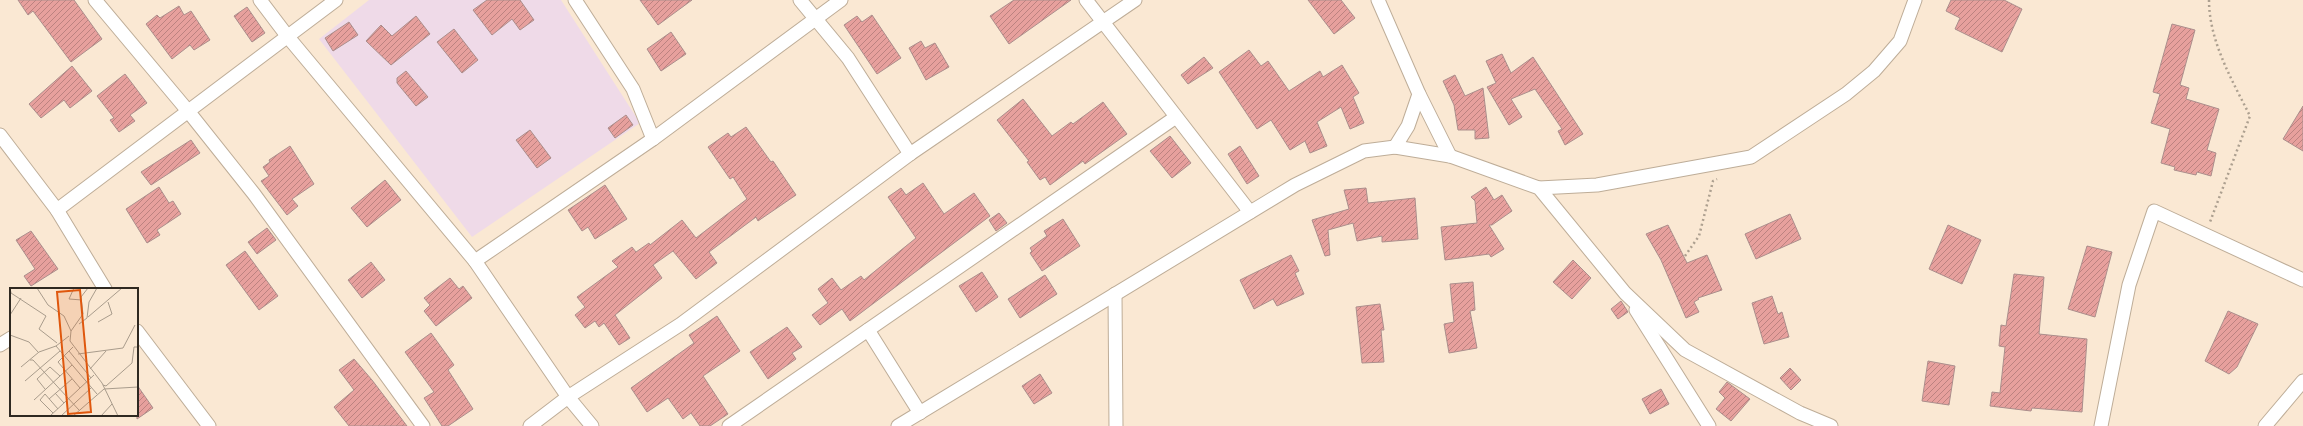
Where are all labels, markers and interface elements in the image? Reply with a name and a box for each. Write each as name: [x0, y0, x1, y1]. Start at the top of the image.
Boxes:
inset map: [10, 288, 138, 416]

